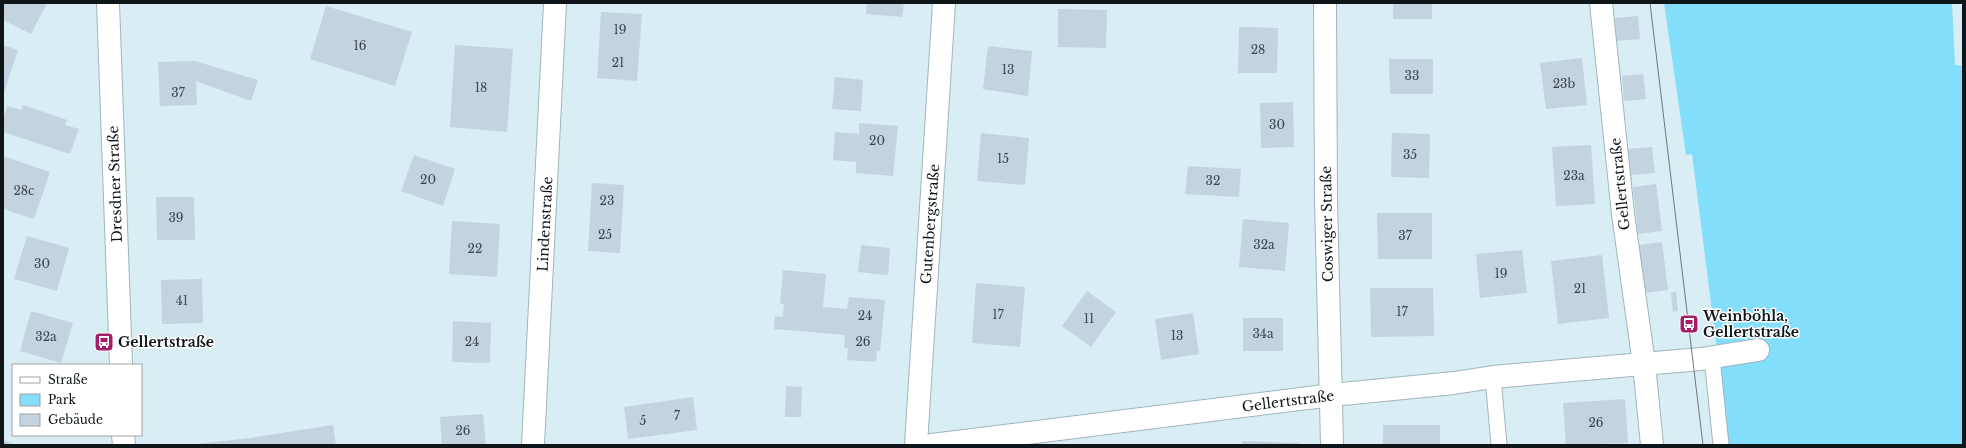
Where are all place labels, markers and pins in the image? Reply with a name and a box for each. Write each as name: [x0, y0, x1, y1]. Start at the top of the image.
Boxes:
place label: Weinböhla, Gellertstraße: [1702, 307, 1799, 341]
bus stop icon: Weinböhla, Gellertstraße: [1678, 313, 1700, 335]
bus stop icon: Gellertstraße: [93, 331, 115, 353]
place label: Gellertstraße: [118, 333, 214, 351]

